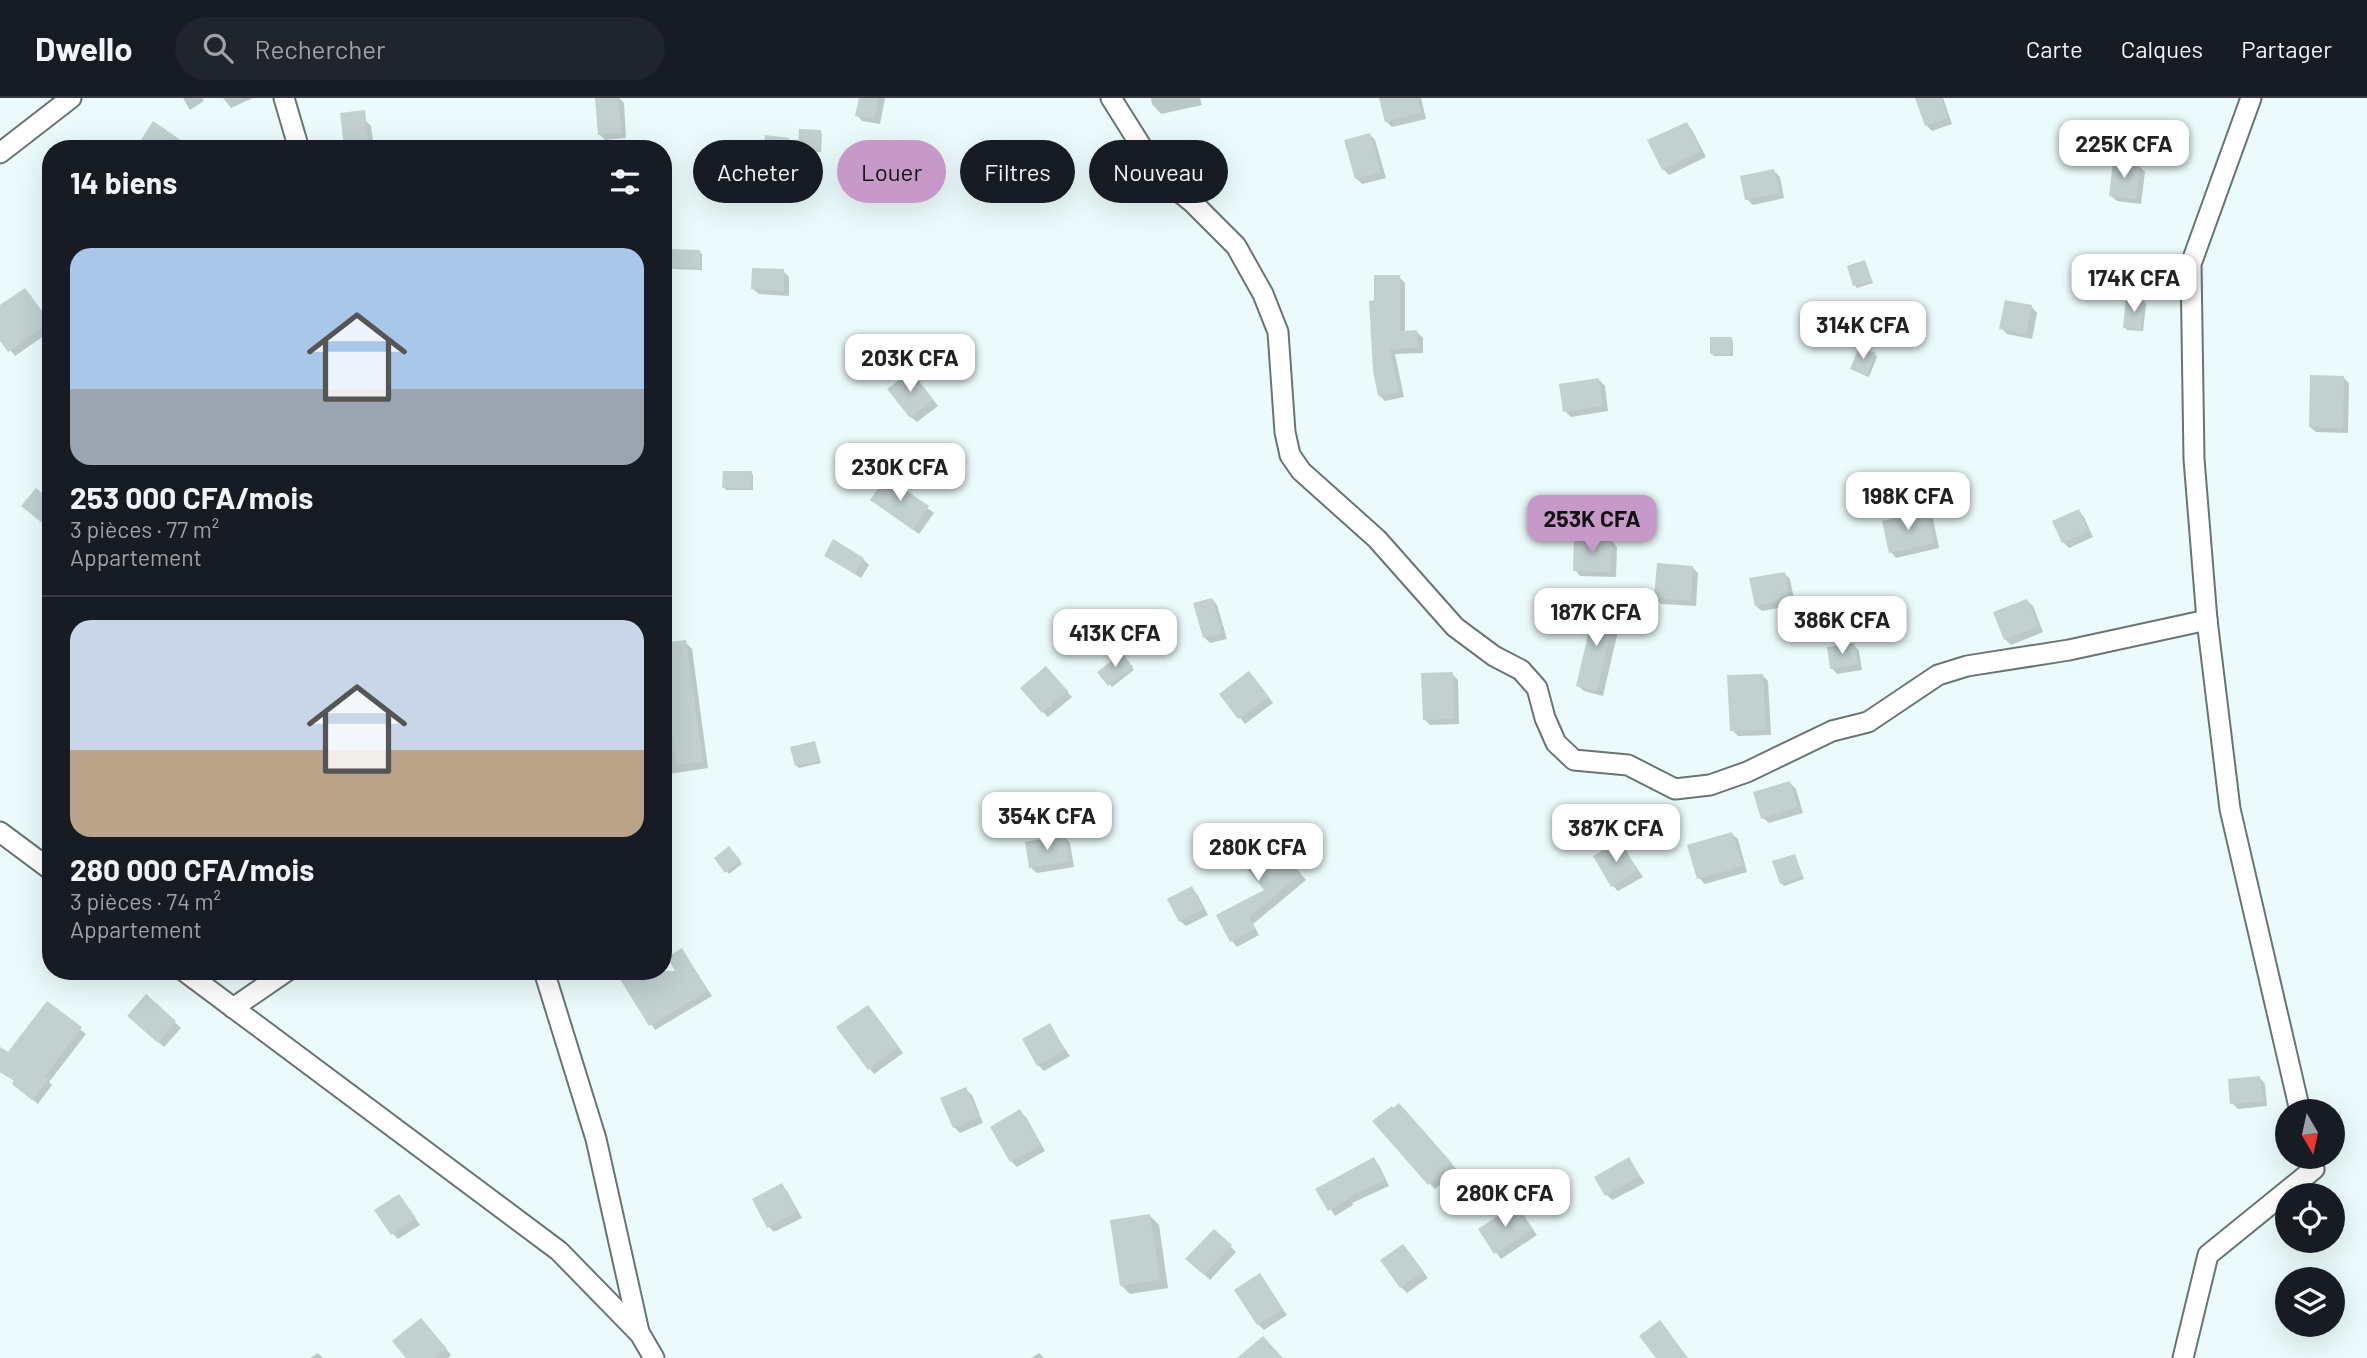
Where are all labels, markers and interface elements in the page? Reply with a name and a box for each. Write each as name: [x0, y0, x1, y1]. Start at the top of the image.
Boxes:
search box: [175, 17, 665, 80]
text: Dwello: [35, 28, 133, 68]
icon: search: [199, 29, 237, 67]
text: Rechercher: [255, 33, 385, 64]
text: Carte: [2026, 34, 2083, 63]
text: Calques: [2121, 34, 2203, 63]
text: Partager: [2241, 34, 2332, 63]
pin: 225K CFA: [2052, 120, 2196, 180]
text: 225K CFA: [2075, 129, 2173, 157]
chip: Acheter: [693, 140, 823, 203]
chip: Louer: [837, 140, 946, 203]
chip: Filtres: [960, 140, 1075, 203]
chip: Nouveau: [1089, 140, 1228, 203]
icon: filters: [606, 163, 644, 201]
text: 14 biens: [70, 164, 177, 200]
pin: 174K CFA: [2062, 254, 2206, 314]
text: 174K CFA: [2088, 263, 2180, 291]
icon: home: [294, 294, 420, 420]
pin: 314K CFA: [1791, 302, 1935, 361]
text: 314K CFA: [1816, 310, 1910, 338]
pin: 203K CFA: [838, 334, 982, 394]
text: 203K CFA: [861, 343, 959, 371]
pin: 230K CFA: [828, 444, 972, 503]
text: 230K CFA: [851, 452, 949, 480]
pin: 198K CFA: [1836, 472, 1980, 532]
text: 253 000 CFA/mois: [70, 479, 313, 515]
text: 198K CFA: [1862, 481, 1954, 509]
pin: 253K CFA: [1520, 496, 1664, 555]
text: 253K CFA: [1543, 504, 1641, 532]
text: 3 pièces · 77 m²: [70, 515, 219, 543]
text: Appartement: [70, 543, 202, 571]
pin: 187K CFA: [1524, 588, 1668, 648]
pin: 386K CFA: [1770, 596, 1914, 656]
text: 187K CFA: [1550, 597, 1642, 625]
text: 386K CFA: [1794, 605, 1890, 633]
pin: 413K CFA: [1043, 610, 1187, 669]
text: 413K CFA: [1069, 618, 1161, 646]
icon: home: [294, 666, 420, 792]
pin: 354K CFA: [975, 792, 1119, 852]
text: 354K CFA: [998, 801, 1096, 829]
pin: 387K CFA: [1544, 804, 1688, 864]
text: 387K CFA: [1568, 813, 1664, 841]
pin: 280K CFA: [1186, 824, 1330, 883]
text: 280K CFA: [1209, 832, 1307, 860]
text: 280 000 CFA/mois: [70, 851, 314, 887]
text: 3 pièces · 74 m²: [70, 887, 221, 915]
text: Appartement: [70, 915, 202, 943]
north arrow: [2275, 1099, 2345, 1169]
map controls: [2275, 1099, 2345, 1337]
pin: 280K CFA: [1433, 1170, 1577, 1229]
text: 280K CFA: [1456, 1178, 1554, 1206]
button: locate: [2275, 1183, 2345, 1253]
button: layers: [2275, 1267, 2345, 1337]

